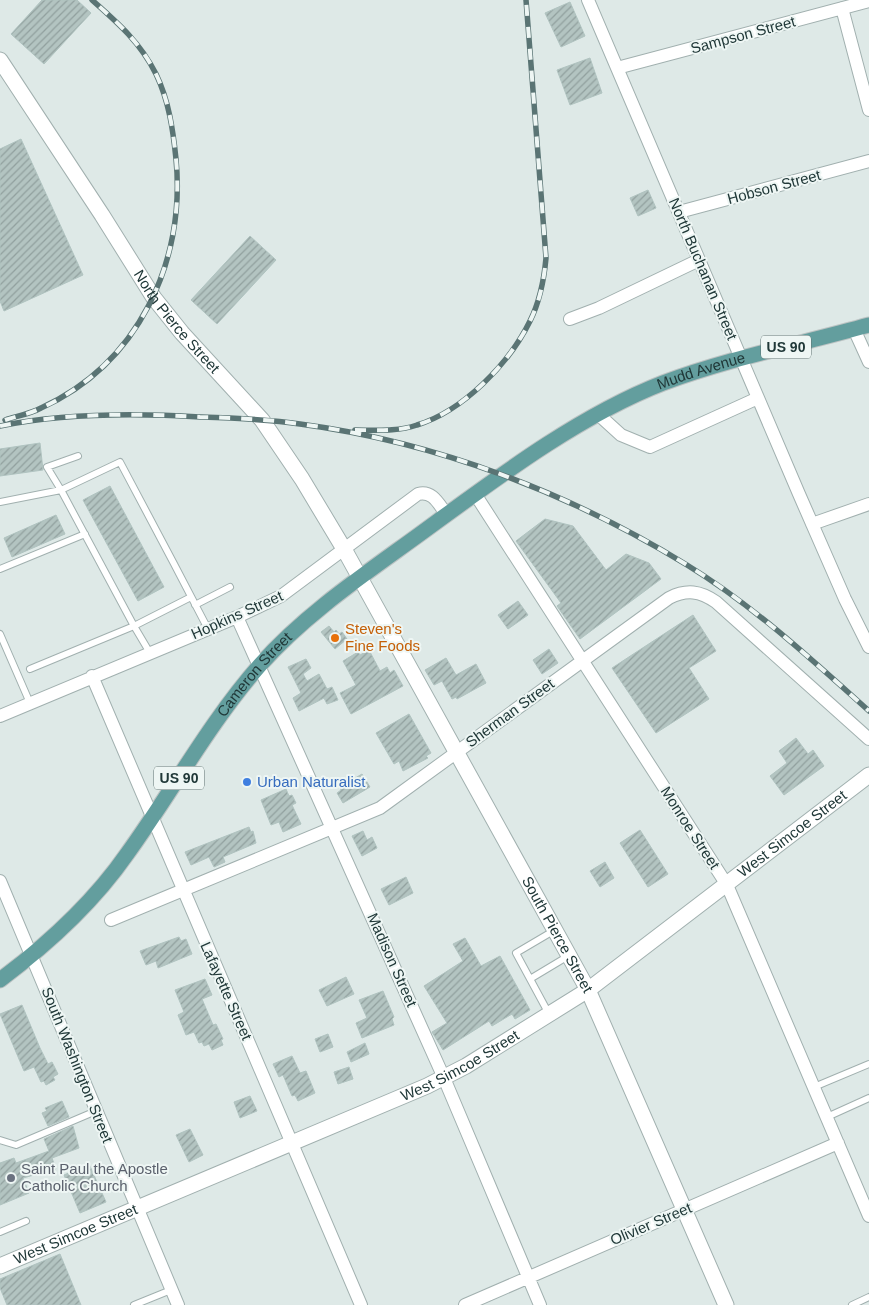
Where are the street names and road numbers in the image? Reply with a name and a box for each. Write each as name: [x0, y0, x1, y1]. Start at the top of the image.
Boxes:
street label: Sampson Street: [689, 12, 798, 57]
street label: Hobson Street: [725, 166, 823, 207]
street label: North Buchanan Street: [666, 195, 741, 343]
street label: North Pierce Street: [131, 267, 224, 377]
road number: US 90: [761, 336, 811, 358]
street label: Mudd Avenue: [654, 349, 747, 393]
street label: Hopkins Street: [188, 586, 286, 642]
street label: Cameron Street: [213, 628, 295, 720]
street label: Sherman Street: [462, 674, 558, 750]
road number: US 90: [154, 766, 204, 790]
street label: Monroe Street: [657, 783, 724, 873]
street label: West Simcoe Street: [734, 786, 850, 880]
street label: South Pierce Street: [519, 873, 597, 996]
street label: Madison Street: [364, 910, 421, 1010]
street label: Lafayette Street: [197, 939, 256, 1043]
street label: South Washington Street: [38, 985, 117, 1146]
street label: West Simcoe Street: [398, 1026, 523, 1104]
street label: Olivier Street: [608, 1198, 695, 1248]
street label: West Simcoe Street: [11, 1200, 140, 1267]

